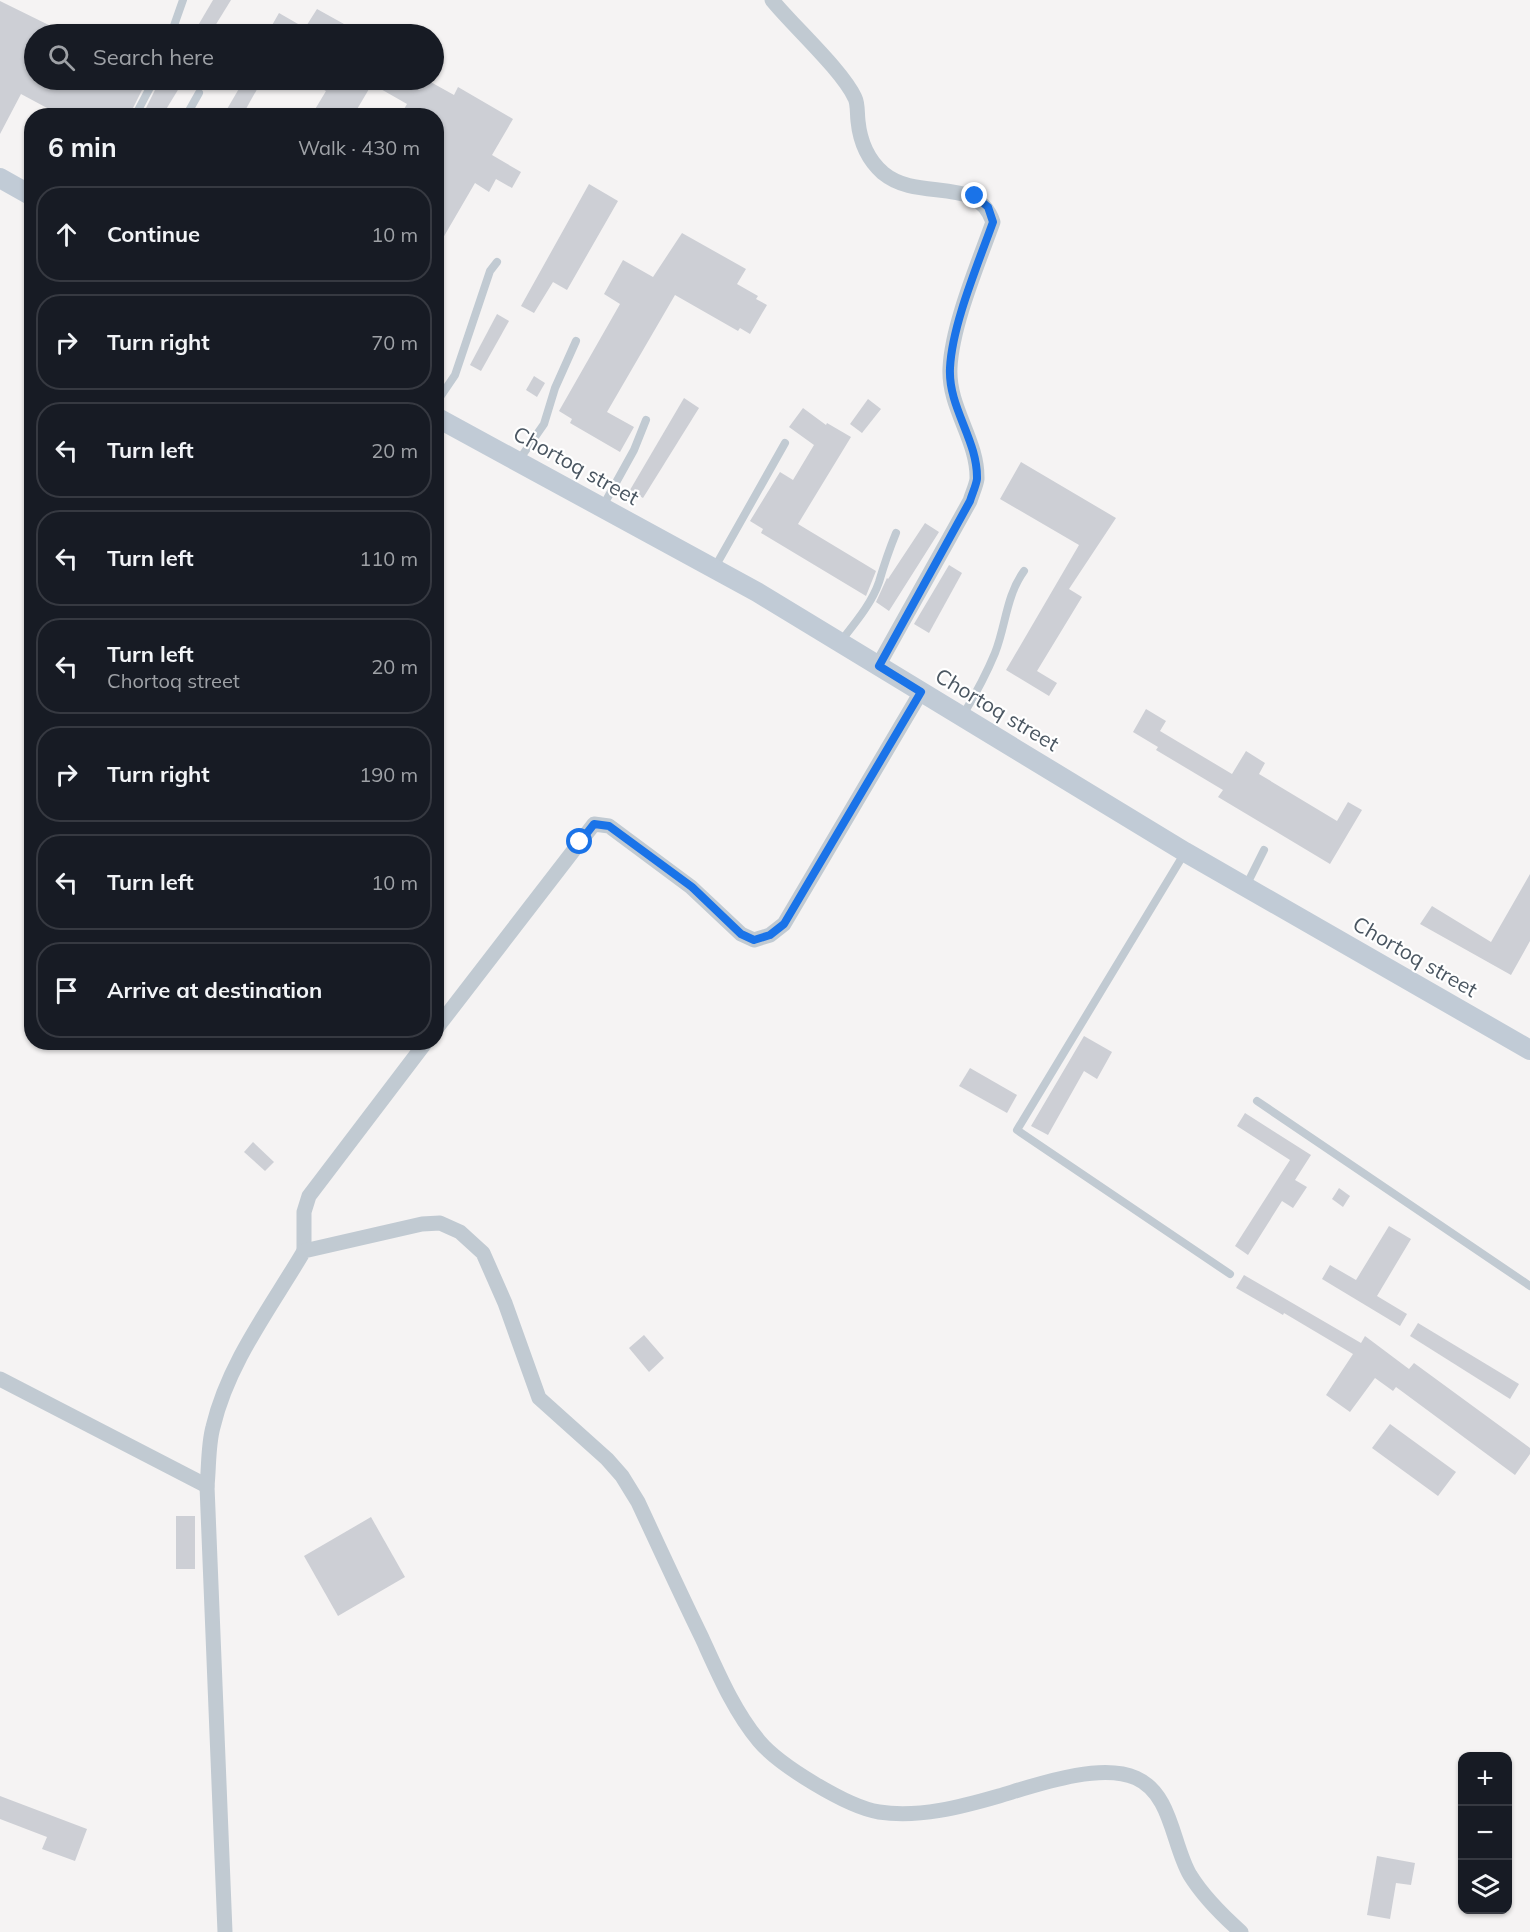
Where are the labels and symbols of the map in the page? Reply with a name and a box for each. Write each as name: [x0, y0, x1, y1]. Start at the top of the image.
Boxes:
route end: [961, 182, 987, 208]
street label: Chortoq street: [509, 420, 644, 510]
street label: Chortoq street: [931, 662, 1064, 756]
route start: [566, 828, 592, 854]
street label: Chortoq street: [1349, 910, 1482, 1002]

